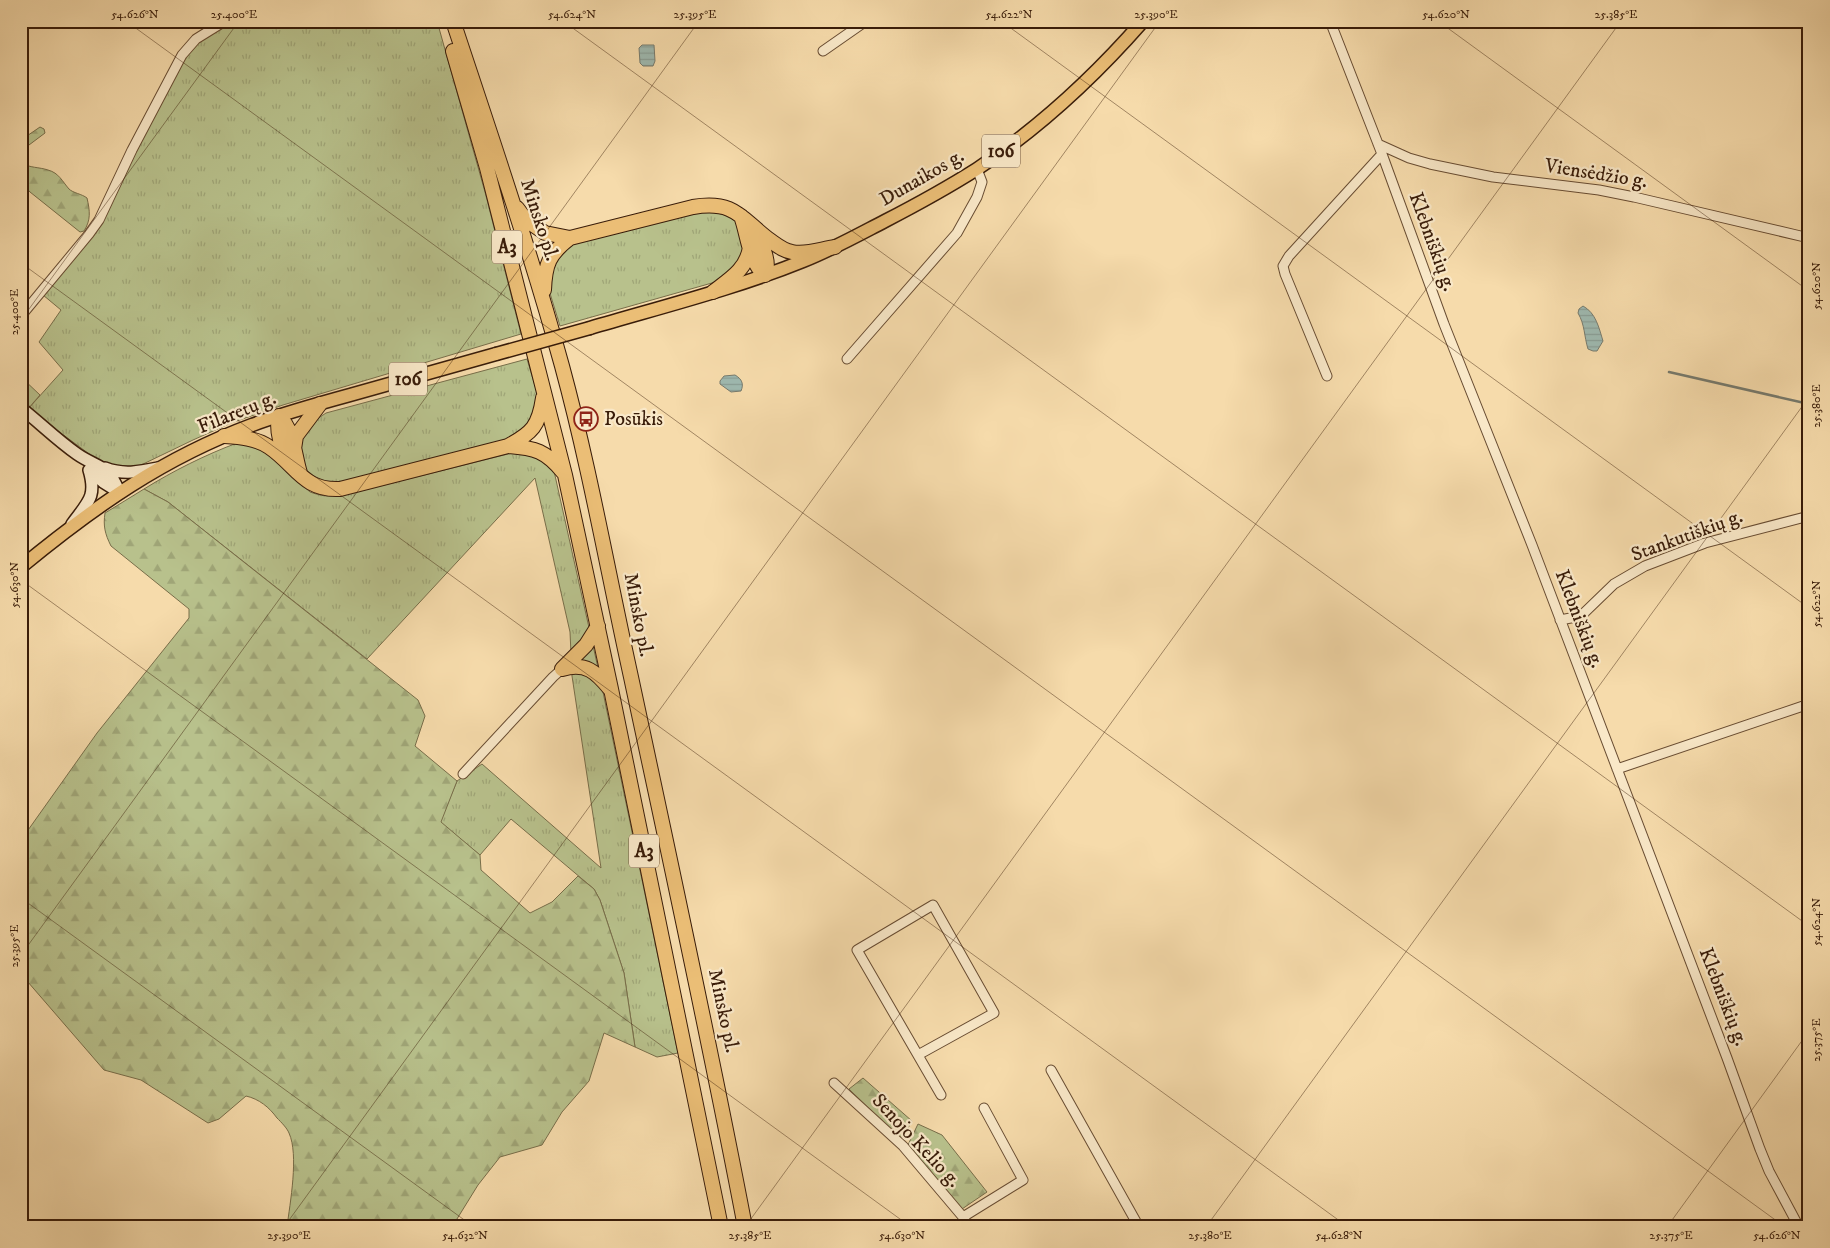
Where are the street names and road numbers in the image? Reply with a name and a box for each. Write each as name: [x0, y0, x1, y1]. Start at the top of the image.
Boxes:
road number: 106: [982, 134, 1020, 168]
street label: Dunaikos g.: [875, 144, 969, 212]
street label: Viensėdžio g.: [1542, 153, 1649, 194]
street label: Minsko pl.: [514, 176, 564, 264]
street label: Klebniškių g.: [1403, 189, 1461, 295]
road number: A3: [492, 230, 522, 264]
road number: 106: [389, 362, 427, 396]
street label: Filaretų g.: [194, 386, 280, 440]
street label: Stankutiškių g.: [1628, 504, 1746, 568]
street label: Klebniškių g.: [1549, 566, 1609, 672]
street label: Minsko pl.: [618, 571, 658, 659]
road number: A3: [629, 834, 659, 868]
street label: Klebniškių g.: [1693, 944, 1753, 1050]
street label: Minsko pl.: [702, 967, 744, 1055]
street label: Senojo Kelio g.: [866, 1089, 966, 1193]

